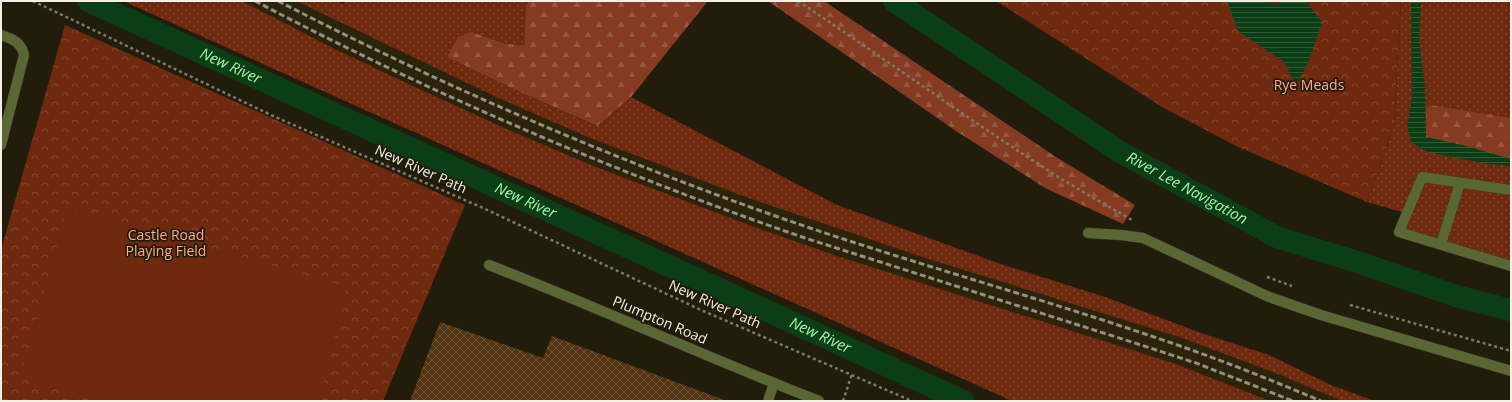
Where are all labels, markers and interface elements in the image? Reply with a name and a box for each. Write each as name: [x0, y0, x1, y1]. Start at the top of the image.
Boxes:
water label: New River: [197, 43, 266, 88]
park label: Rye Meads: [1274, 75, 1345, 94]
street label: New River Path: [372, 140, 470, 197]
water label: River Lee Navigation: [1124, 147, 1251, 228]
water label: New River: [492, 177, 561, 223]
park label: Castle Road Playing Field: [126, 225, 206, 260]
street label: New River Path: [666, 275, 764, 332]
street label: Plumpton Road: [610, 291, 710, 348]
water label: New River: [787, 312, 856, 358]

